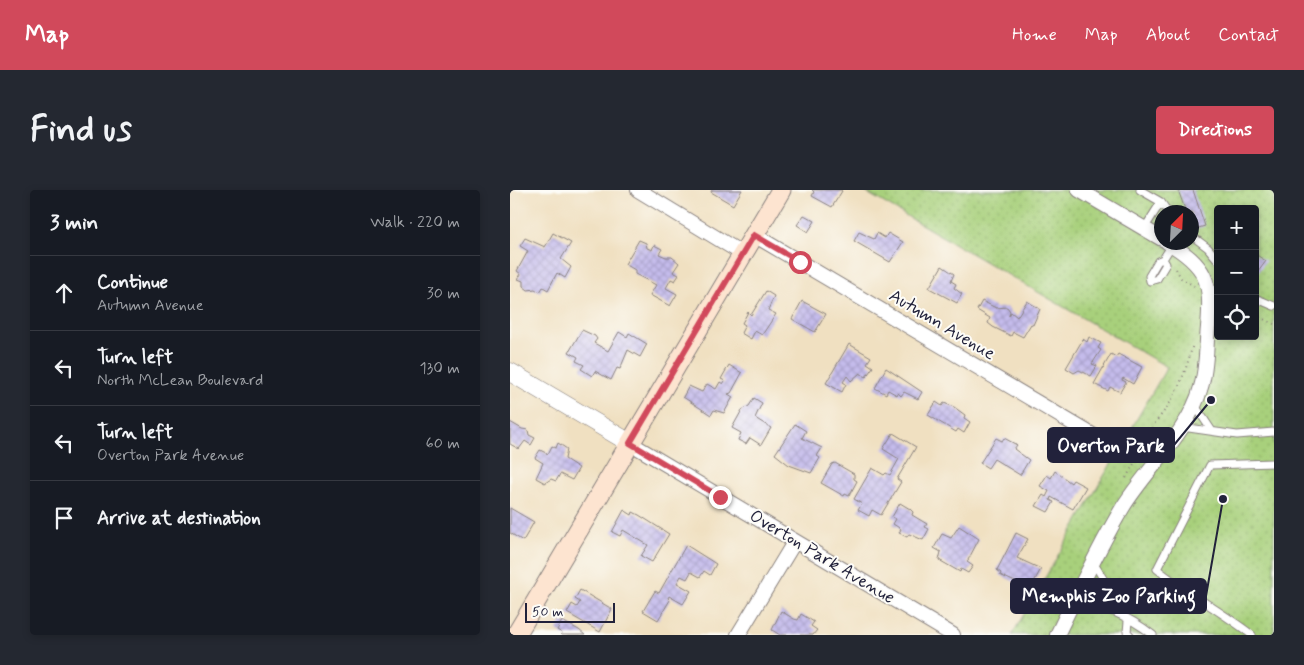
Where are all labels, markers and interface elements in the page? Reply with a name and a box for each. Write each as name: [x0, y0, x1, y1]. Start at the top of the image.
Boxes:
text: Map: [25, 20, 69, 51]
text: Home: [1012, 23, 1057, 47]
text: Map: [1085, 23, 1118, 47]
text: About: [1146, 23, 1190, 47]
text: Contact: [1218, 23, 1279, 47]
button: Directions: [1156, 106, 1274, 154]
text: Find us: [30, 107, 132, 153]
north arrow: [1154, 205, 1199, 250]
map controls: [1214, 205, 1259, 340]
button: +: [1214, 205, 1259, 250]
text: 3 min: [50, 209, 98, 237]
text: Walk · 220 m: [370, 212, 460, 233]
button: −: [1214, 250, 1259, 295]
route start: [789, 251, 812, 274]
text: Continue: [97, 270, 168, 295]
icon: ahead: [50, 279, 78, 307]
text: 30 m: [427, 283, 460, 304]
street label: Autumn Avenue: [884, 284, 1000, 366]
text: Autumn Avenue: [97, 295, 204, 316]
button: locate: [1214, 295, 1259, 340]
text: Turn left: [97, 345, 173, 370]
icon: left: [50, 354, 78, 382]
text: 130 m: [419, 358, 460, 379]
text: North McLean Boulevard: [97, 370, 263, 391]
text: Turn left: [97, 420, 173, 445]
callout: Overton Park: [1048, 428, 1174, 462]
icon: left: [50, 429, 78, 457]
text: 60 m: [426, 433, 460, 454]
text: Overton Park: [1057, 434, 1165, 459]
text: Overton Park Avenue: [97, 445, 244, 466]
route end: [709, 486, 732, 509]
icon: arrive: [50, 504, 78, 532]
street label: Overton Park Avenue: [745, 504, 899, 610]
text: Arrive at destination: [97, 506, 261, 531]
callout: Memphis Zoo Parking: [1011, 579, 1206, 613]
text: Memphis Zoo Parking: [1022, 584, 1196, 612]
scale bar: [525, 600, 615, 623]
text: 50 m: [532, 603, 563, 621]

